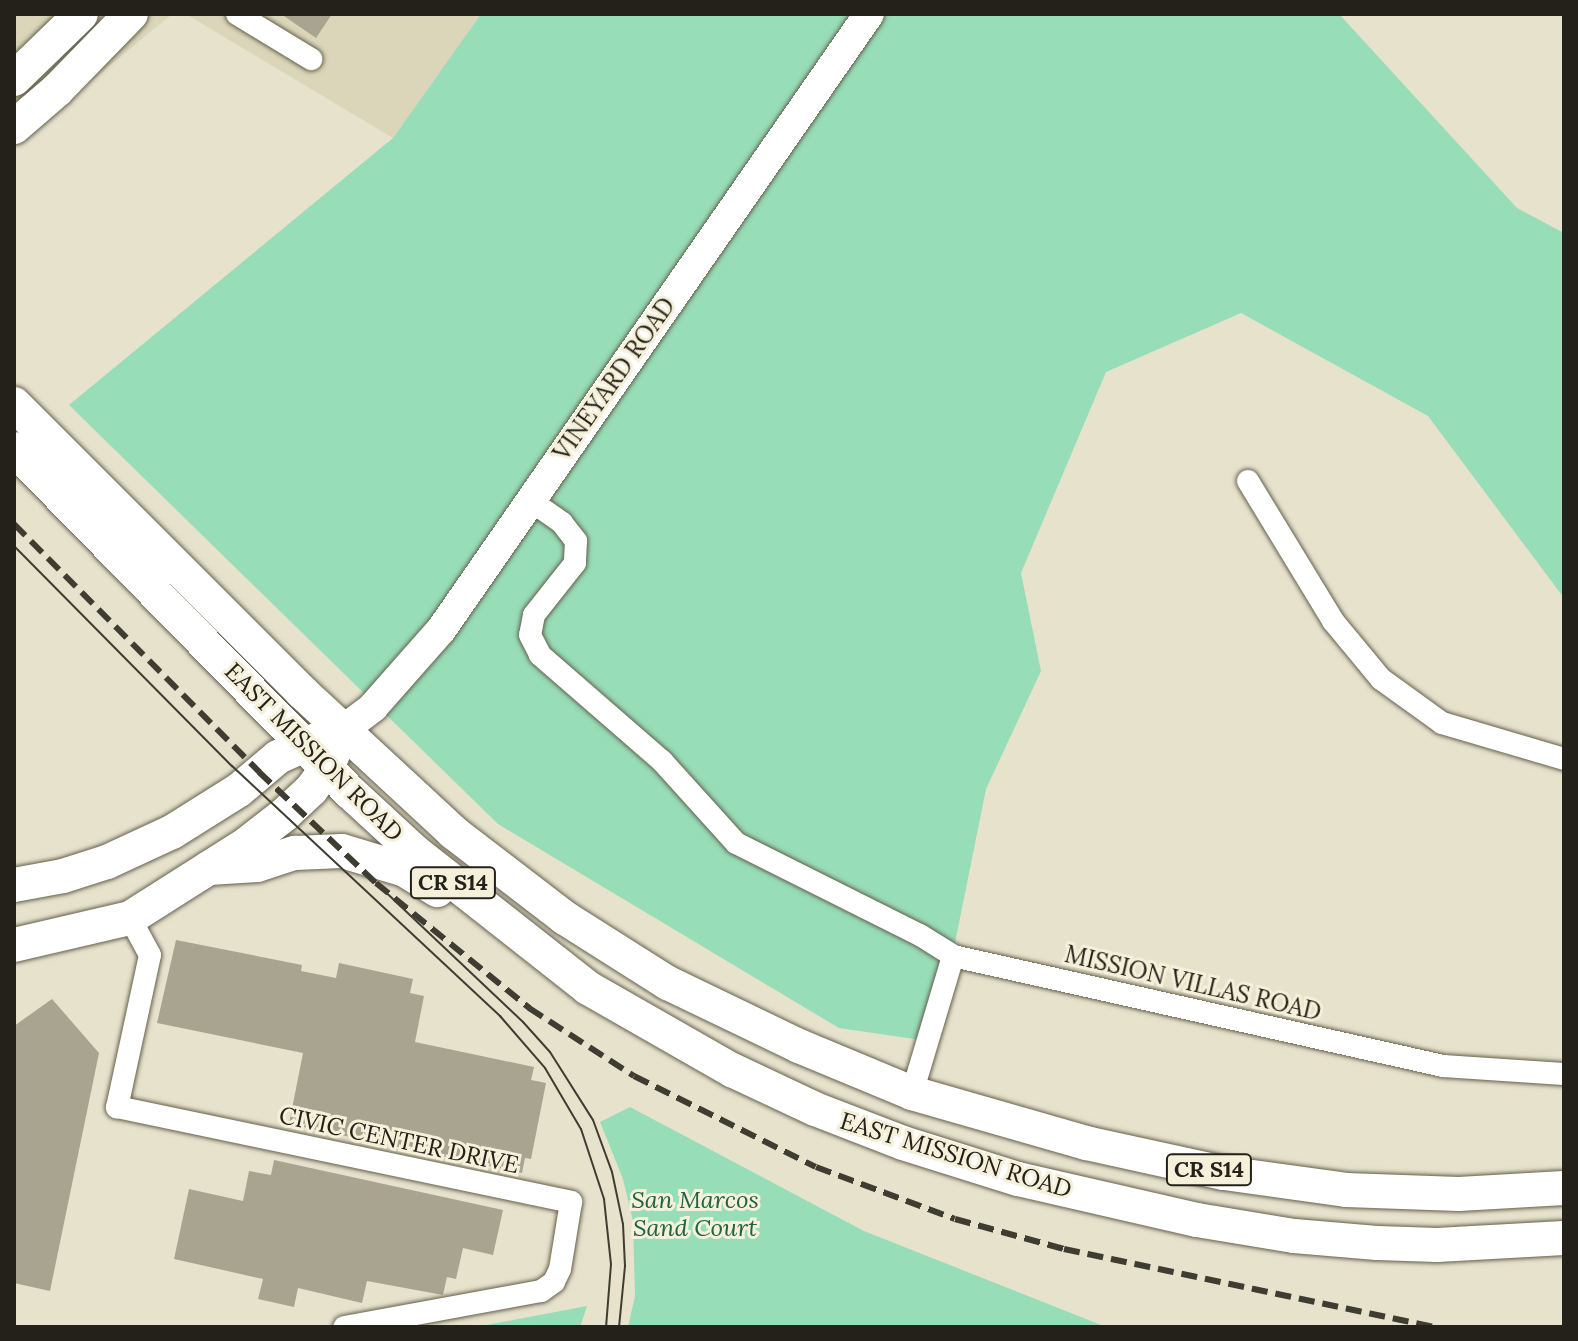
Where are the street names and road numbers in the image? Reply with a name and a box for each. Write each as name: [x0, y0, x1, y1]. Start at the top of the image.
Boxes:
street label: VINEYARD ROAD: [547, 292, 681, 466]
street label: EAST MISSION ROAD: [219, 657, 409, 847]
road number: CR S14: [409, 865, 497, 901]
street label: MISSION VILLAS ROAD: [1062, 939, 1324, 1027]
street label: CIVIC CENTER DRIVE: [276, 1101, 522, 1179]
street label: EAST MISSION ROAD: [837, 1106, 1075, 1204]
road number: CR S14: [1165, 1152, 1253, 1188]

